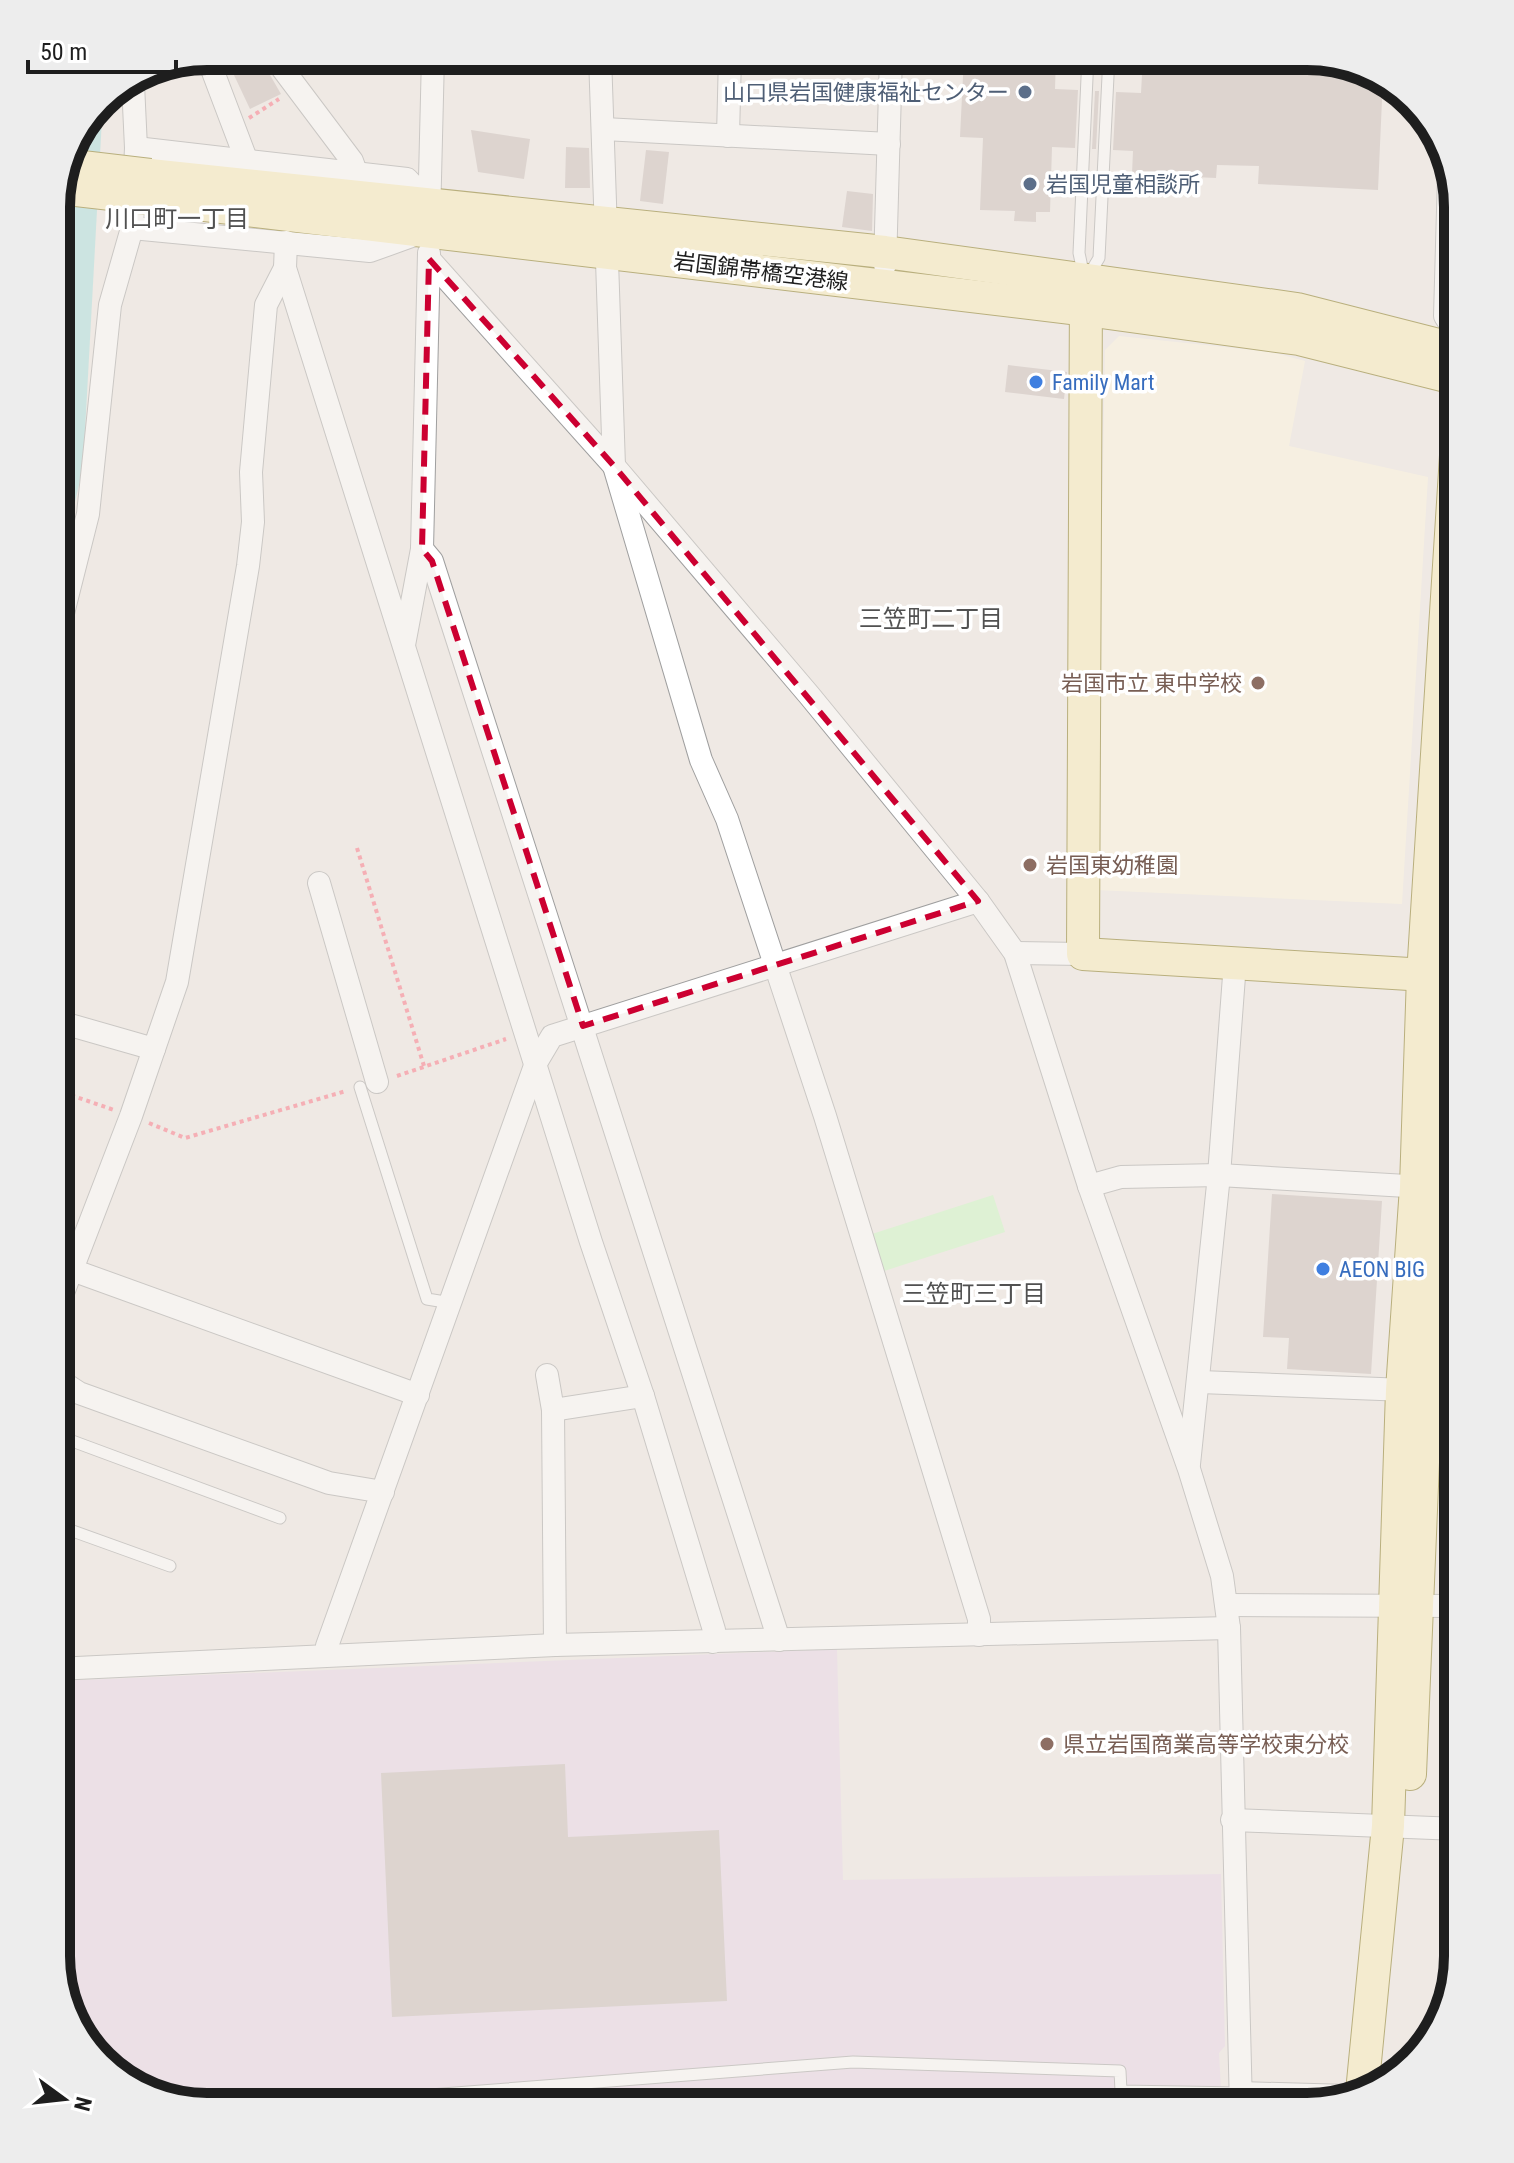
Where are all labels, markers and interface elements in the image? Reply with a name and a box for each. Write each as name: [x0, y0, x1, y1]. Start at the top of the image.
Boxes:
scale bar: [28, 24, 176, 74]
text: 50 m: [40, 38, 87, 66]
place label: 山口県岩国健康福祉センター: [723, 80, 1009, 105]
marker: 山口県岩国健康福祉センター: [1016, 83, 1034, 101]
place label: 岩国児童相談所: [1046, 172, 1200, 197]
marker: 岩国児童相談所: [1021, 175, 1039, 193]
district label: 川口町一丁目: [105, 205, 249, 233]
street label: 岩国錦帯橋空港線: [672, 248, 850, 295]
place label: Family Mart: [1052, 370, 1155, 395]
marker: Family Mart: [1027, 373, 1045, 391]
district label: 三笠町二丁目: [859, 605, 1003, 633]
place label: 岩国市立 東中学校: [1061, 671, 1242, 696]
marker: 岩国市立 東中学校: [1249, 674, 1267, 692]
place label: 岩国東幼稚園: [1046, 853, 1178, 878]
marker: 岩国東幼稚園: [1021, 856, 1039, 874]
place label: AEON BIG: [1339, 1257, 1425, 1282]
marker: AEON BIG: [1314, 1260, 1332, 1278]
district label: 三笠町三丁目: [902, 1280, 1046, 1308]
place label: 県立岩国商業高等学校東分校: [1063, 1732, 1349, 1757]
marker: 県立岩国商業高等学校東分校: [1038, 1735, 1056, 1753]
north arrow: [24, 2059, 104, 2139]
text: N: [69, 2094, 97, 2114]

